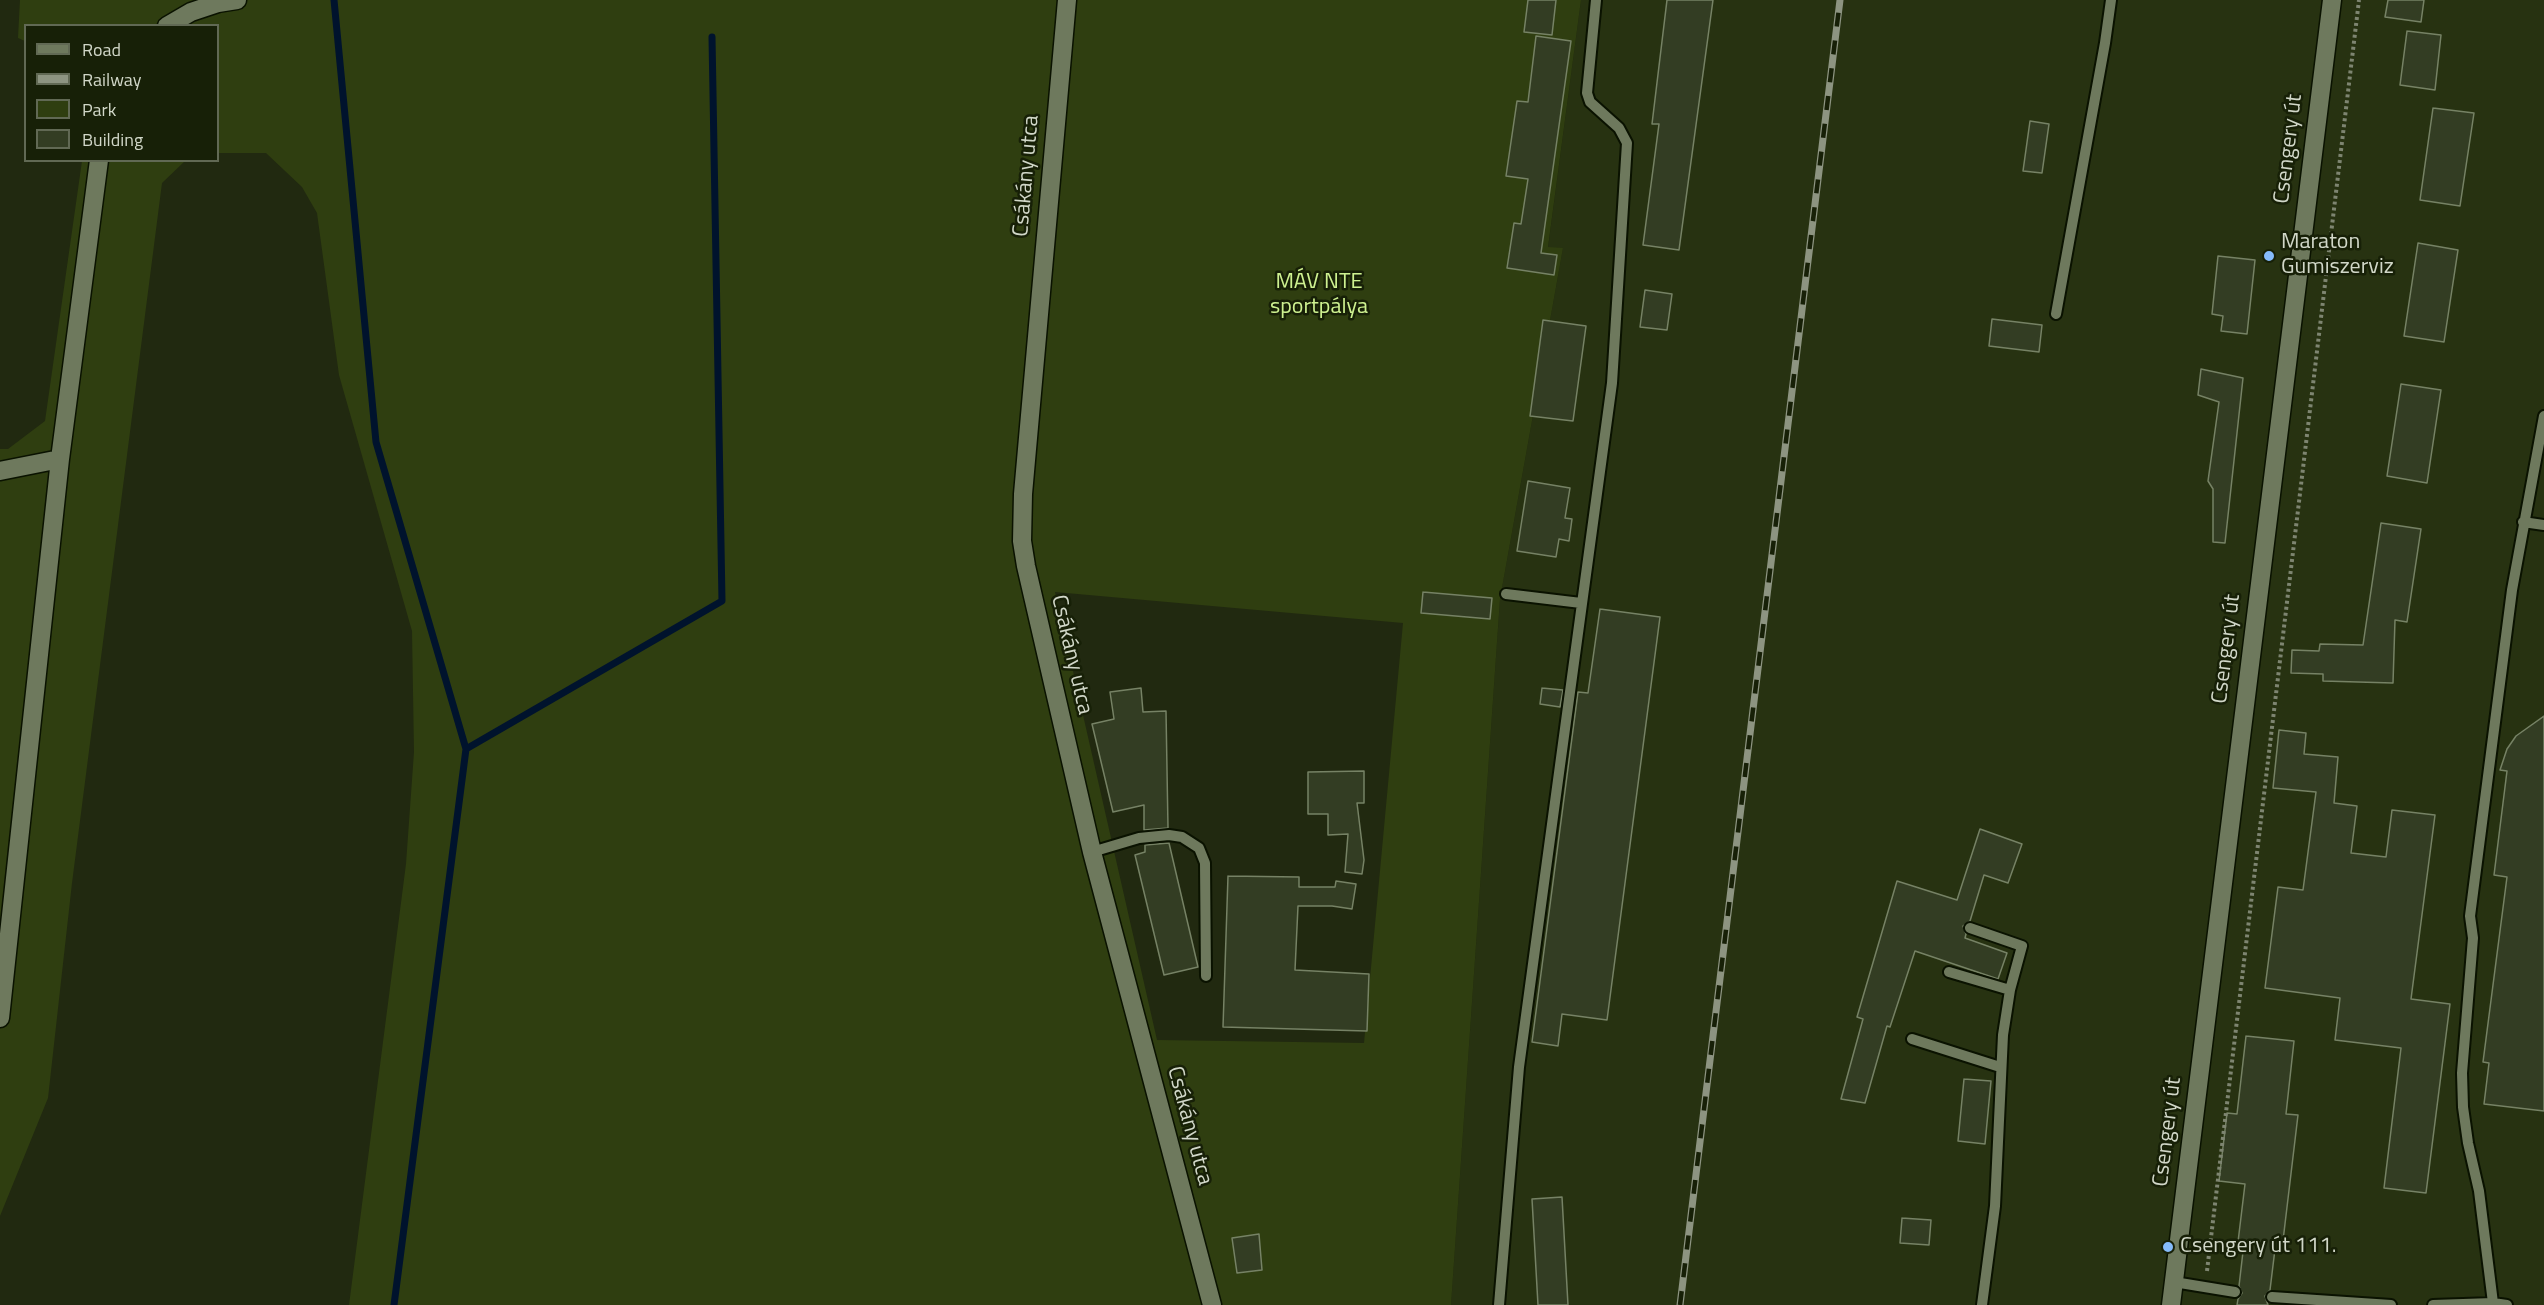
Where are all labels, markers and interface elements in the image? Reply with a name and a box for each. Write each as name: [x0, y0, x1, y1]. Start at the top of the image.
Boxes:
legend: [24, 24, 219, 162]
text: Road: [82, 36, 121, 63]
text: Railway: [82, 66, 141, 93]
street label: Csengery út: [2269, 93, 2309, 205]
text: Park: [82, 96, 116, 123]
street label: Csákány utca: [1009, 114, 1045, 238]
text: Building: [82, 126, 143, 153]
place label: Maraton Gumiszerviz: [2281, 230, 2394, 282]
marker: Maraton Gumiszerviz: [2262, 249, 2276, 263]
park label: MÁV NTE sportpálya: [1270, 270, 1368, 322]
street label: Csákány utca: [1044, 593, 1098, 717]
street label: Csengery út: [2207, 593, 2247, 705]
street label: Csákány utca: [1160, 1064, 1218, 1188]
street label: Csengery út: [2148, 1076, 2188, 1188]
place label: Csengery út 111.: [2180, 1234, 2337, 1260]
marker: Csengery út 111.: [2161, 1240, 2175, 1254]

